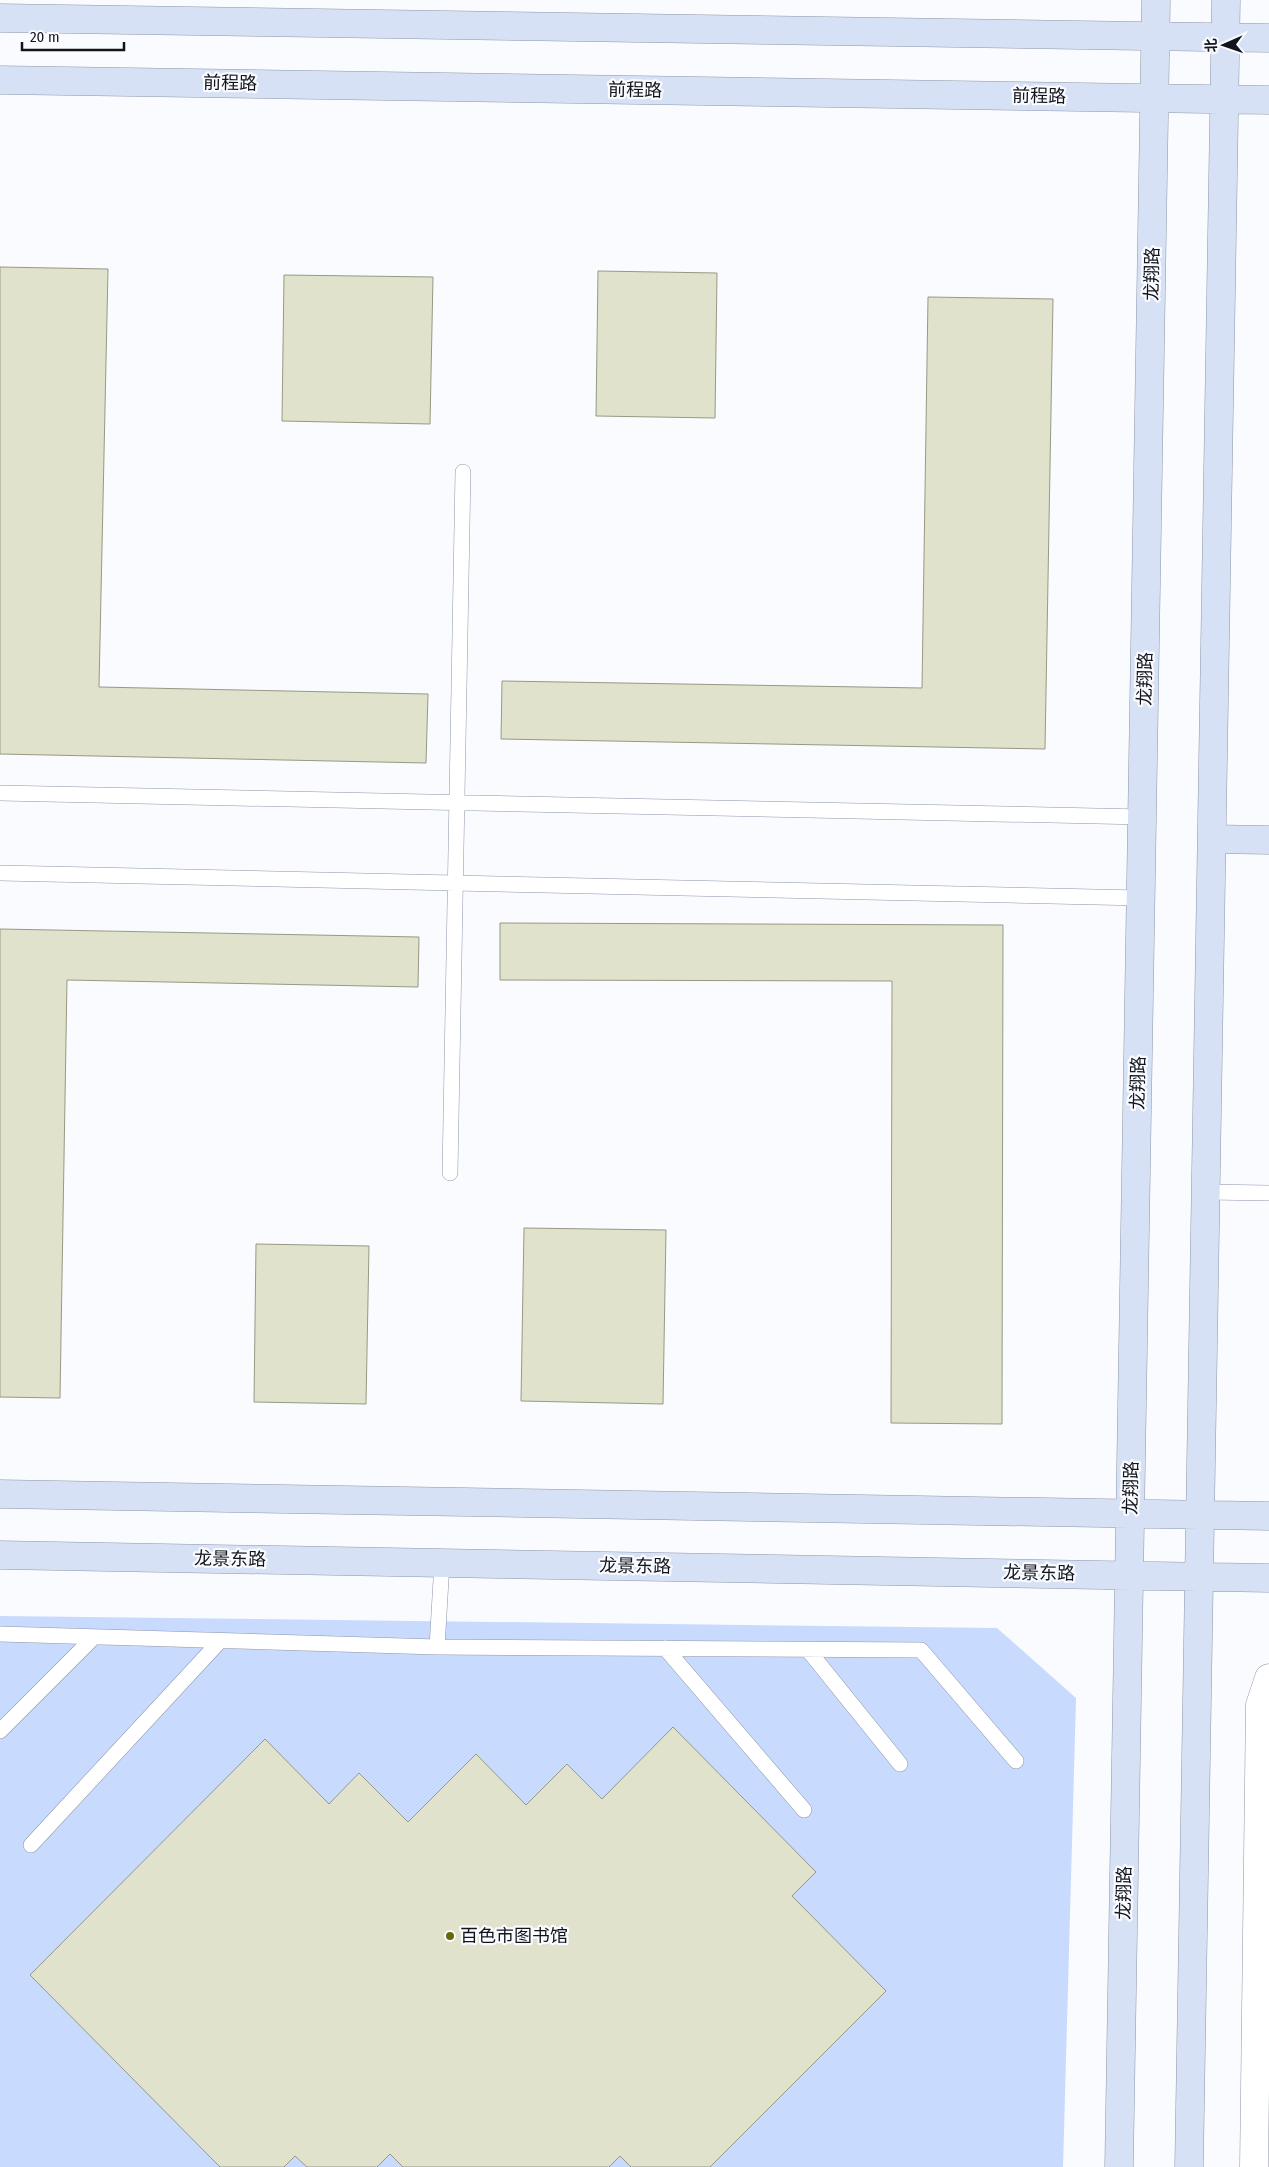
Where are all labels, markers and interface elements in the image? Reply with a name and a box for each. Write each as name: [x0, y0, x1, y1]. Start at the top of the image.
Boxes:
scale bar: [22, 20, 125, 52]
north arrow: [1199, 20, 1249, 70]
text: 20 m: [30, 28, 60, 46]
text: 北: [1203, 38, 1220, 53]
street label: 前程路: [203, 72, 257, 94]
street label: 前程路: [608, 79, 662, 101]
street label: 前程路: [1012, 85, 1066, 107]
street label: 龙翔路: [1141, 247, 1163, 301]
street label: 龙翔路: [1134, 652, 1156, 706]
street label: 龙翔路: [1127, 1056, 1149, 1110]
street label: 龙翔路: [1120, 1461, 1142, 1515]
street label: 龙景东路: [194, 1547, 266, 1571]
street label: 龙景东路: [599, 1554, 671, 1578]
street label: 龙景东路: [1003, 1561, 1075, 1585]
street label: 龙翔路: [1113, 1866, 1135, 1920]
place label: 百色市图书馆: [460, 1925, 568, 1947]
marker: 百色市图书馆: [444, 1930, 456, 1942]

